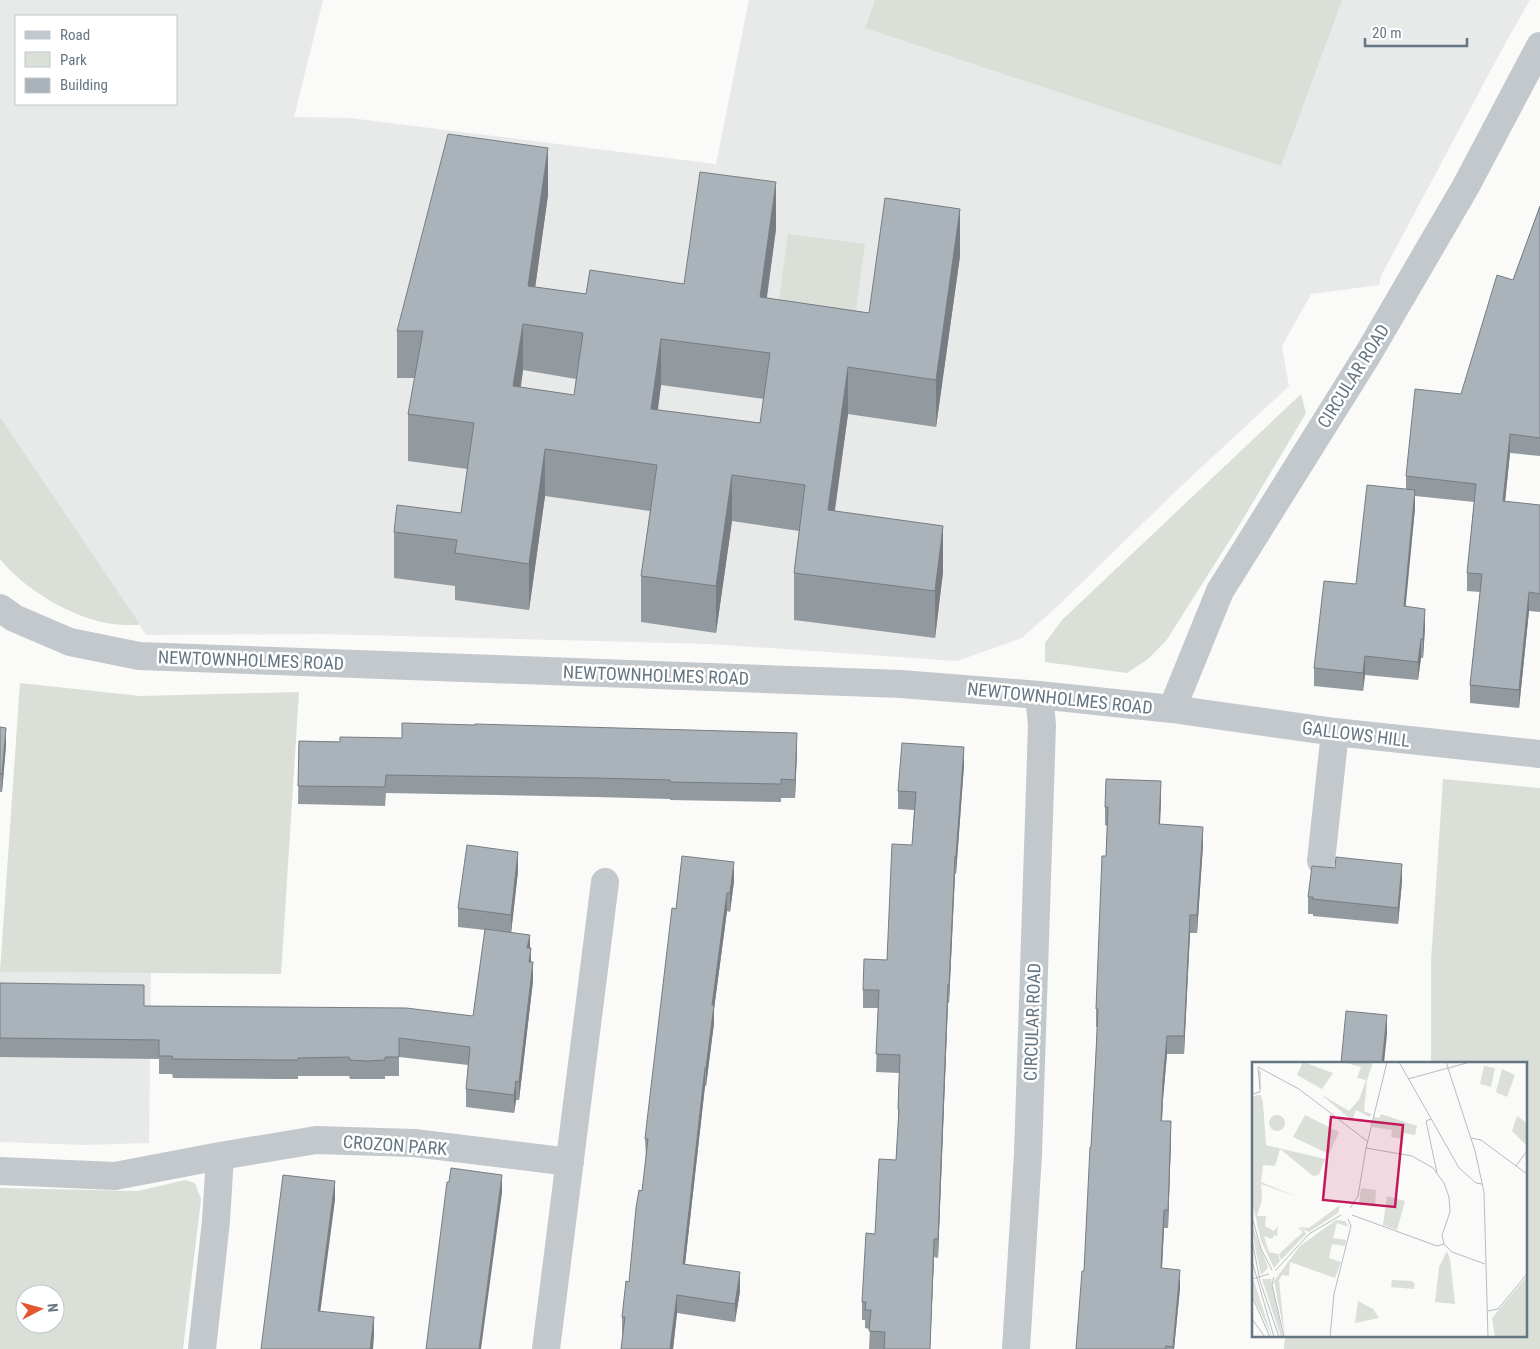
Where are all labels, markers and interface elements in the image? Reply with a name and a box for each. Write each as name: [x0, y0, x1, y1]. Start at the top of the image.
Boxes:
legend: [15, 15, 178, 105]
scale bar: [1365, 15, 1468, 47]
text: 20 m: [1372, 24, 1402, 42]
text: Road: [60, 26, 90, 44]
text: Park: [60, 51, 87, 69]
text: Building: [60, 76, 108, 94]
street label: CIRCULAR ROAD: [1313, 320, 1393, 432]
street label: NEWTOWNHOLMES ROAD: [158, 646, 344, 674]
street label: NEWTOWNHOLMES ROAD: [563, 661, 749, 689]
street label: NEWTOWNHOLMES ROAD: [966, 678, 1154, 718]
street label: GALLOWS HILL: [1301, 717, 1411, 751]
street label: CIRCULAR ROAD: [1019, 963, 1045, 1081]
inset map: [1252, 1062, 1528, 1336]
street label: CROZON PARK: [342, 1131, 448, 1159]
north arrow: [15, 1284, 65, 1334]
text: N: [45, 1303, 61, 1313]

